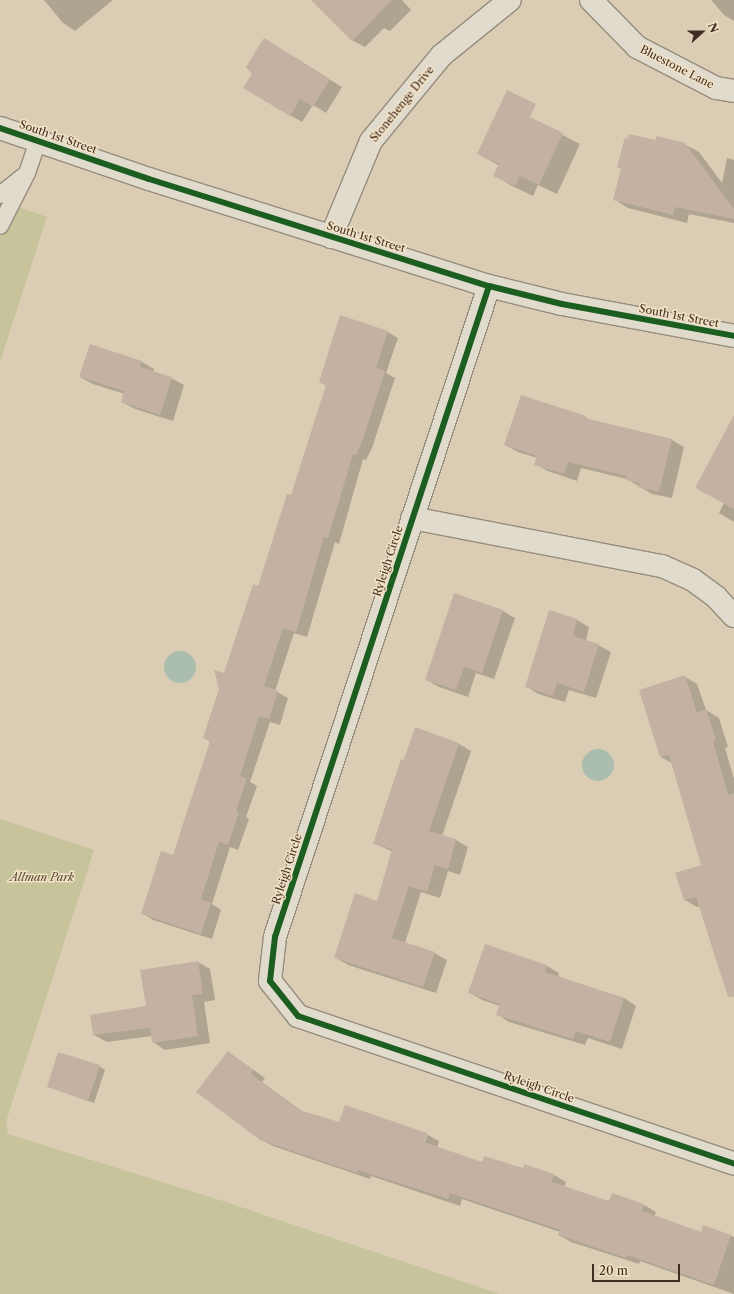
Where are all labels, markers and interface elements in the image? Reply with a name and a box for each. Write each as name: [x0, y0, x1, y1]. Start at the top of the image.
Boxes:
north arrow: [682, 12, 722, 52]
text: N: [705, 21, 721, 35]
street label: Bluestone Lane: [638, 43, 716, 91]
street label: Stonehenge Drive: [367, 63, 437, 145]
street label: South 1st Street: [17, 118, 99, 156]
street label: South 1st Street: [325, 219, 407, 255]
street label: South 1st Street: [638, 302, 720, 330]
street label: Ryleigh Circle: [370, 524, 406, 598]
street label: Ryleigh Circle: [269, 832, 305, 906]
park label: Allman Park: [10, 870, 74, 884]
street label: Ryleigh Circle: [502, 1069, 576, 1105]
scale bar: [594, 1256, 682, 1282]
text: 20 m: [599, 1263, 628, 1278]

